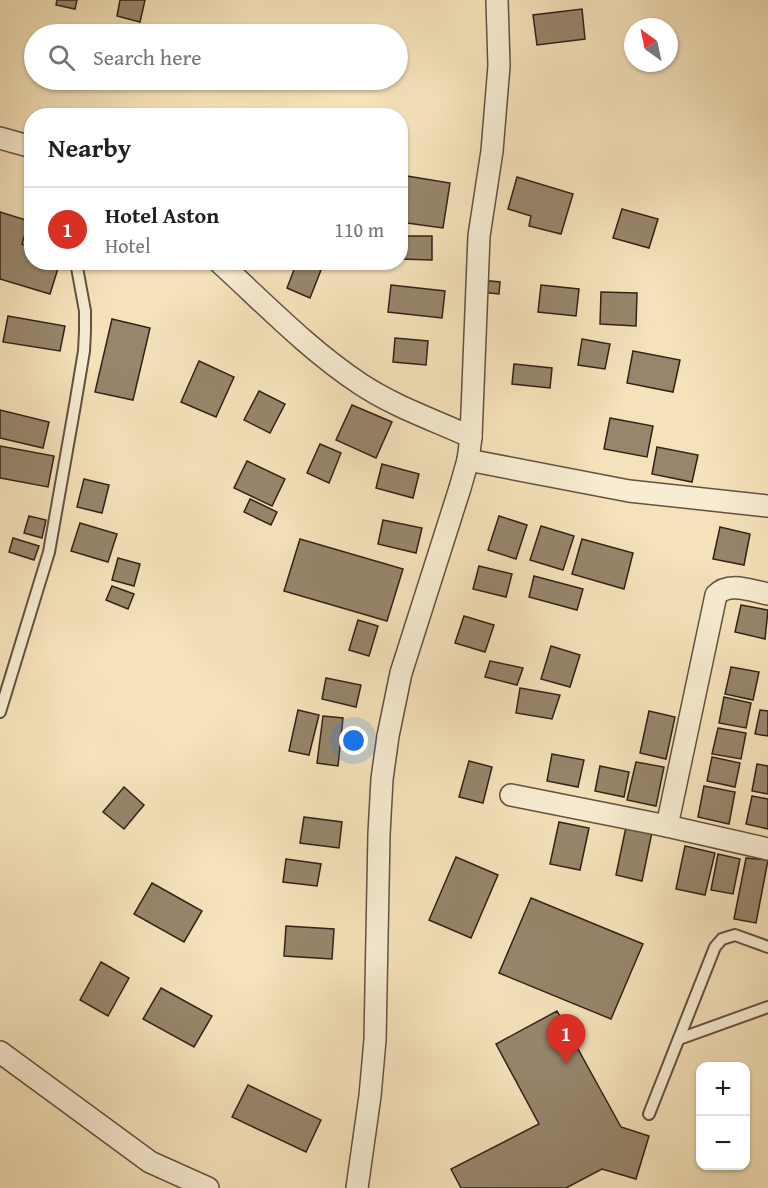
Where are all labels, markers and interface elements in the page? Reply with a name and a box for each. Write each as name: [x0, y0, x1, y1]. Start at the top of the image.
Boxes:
north arrow: [624, 18, 678, 72]
search box: [24, 24, 408, 90]
icon: search: [45, 41, 78, 74]
text: Search here: [93, 41, 202, 73]
text: Nearby: [48, 128, 131, 167]
text: Hotel Aston: [105, 199, 219, 231]
text: 1: [62, 215, 73, 244]
text: 110 m: [334, 215, 384, 244]
text: Hotel: [105, 231, 151, 260]
your location: [339, 726, 368, 755]
pin: 1: [546, 1014, 586, 1064]
map controls: [696, 1062, 750, 1170]
button: +: [696, 1062, 750, 1116]
button: −: [696, 1116, 750, 1170]

